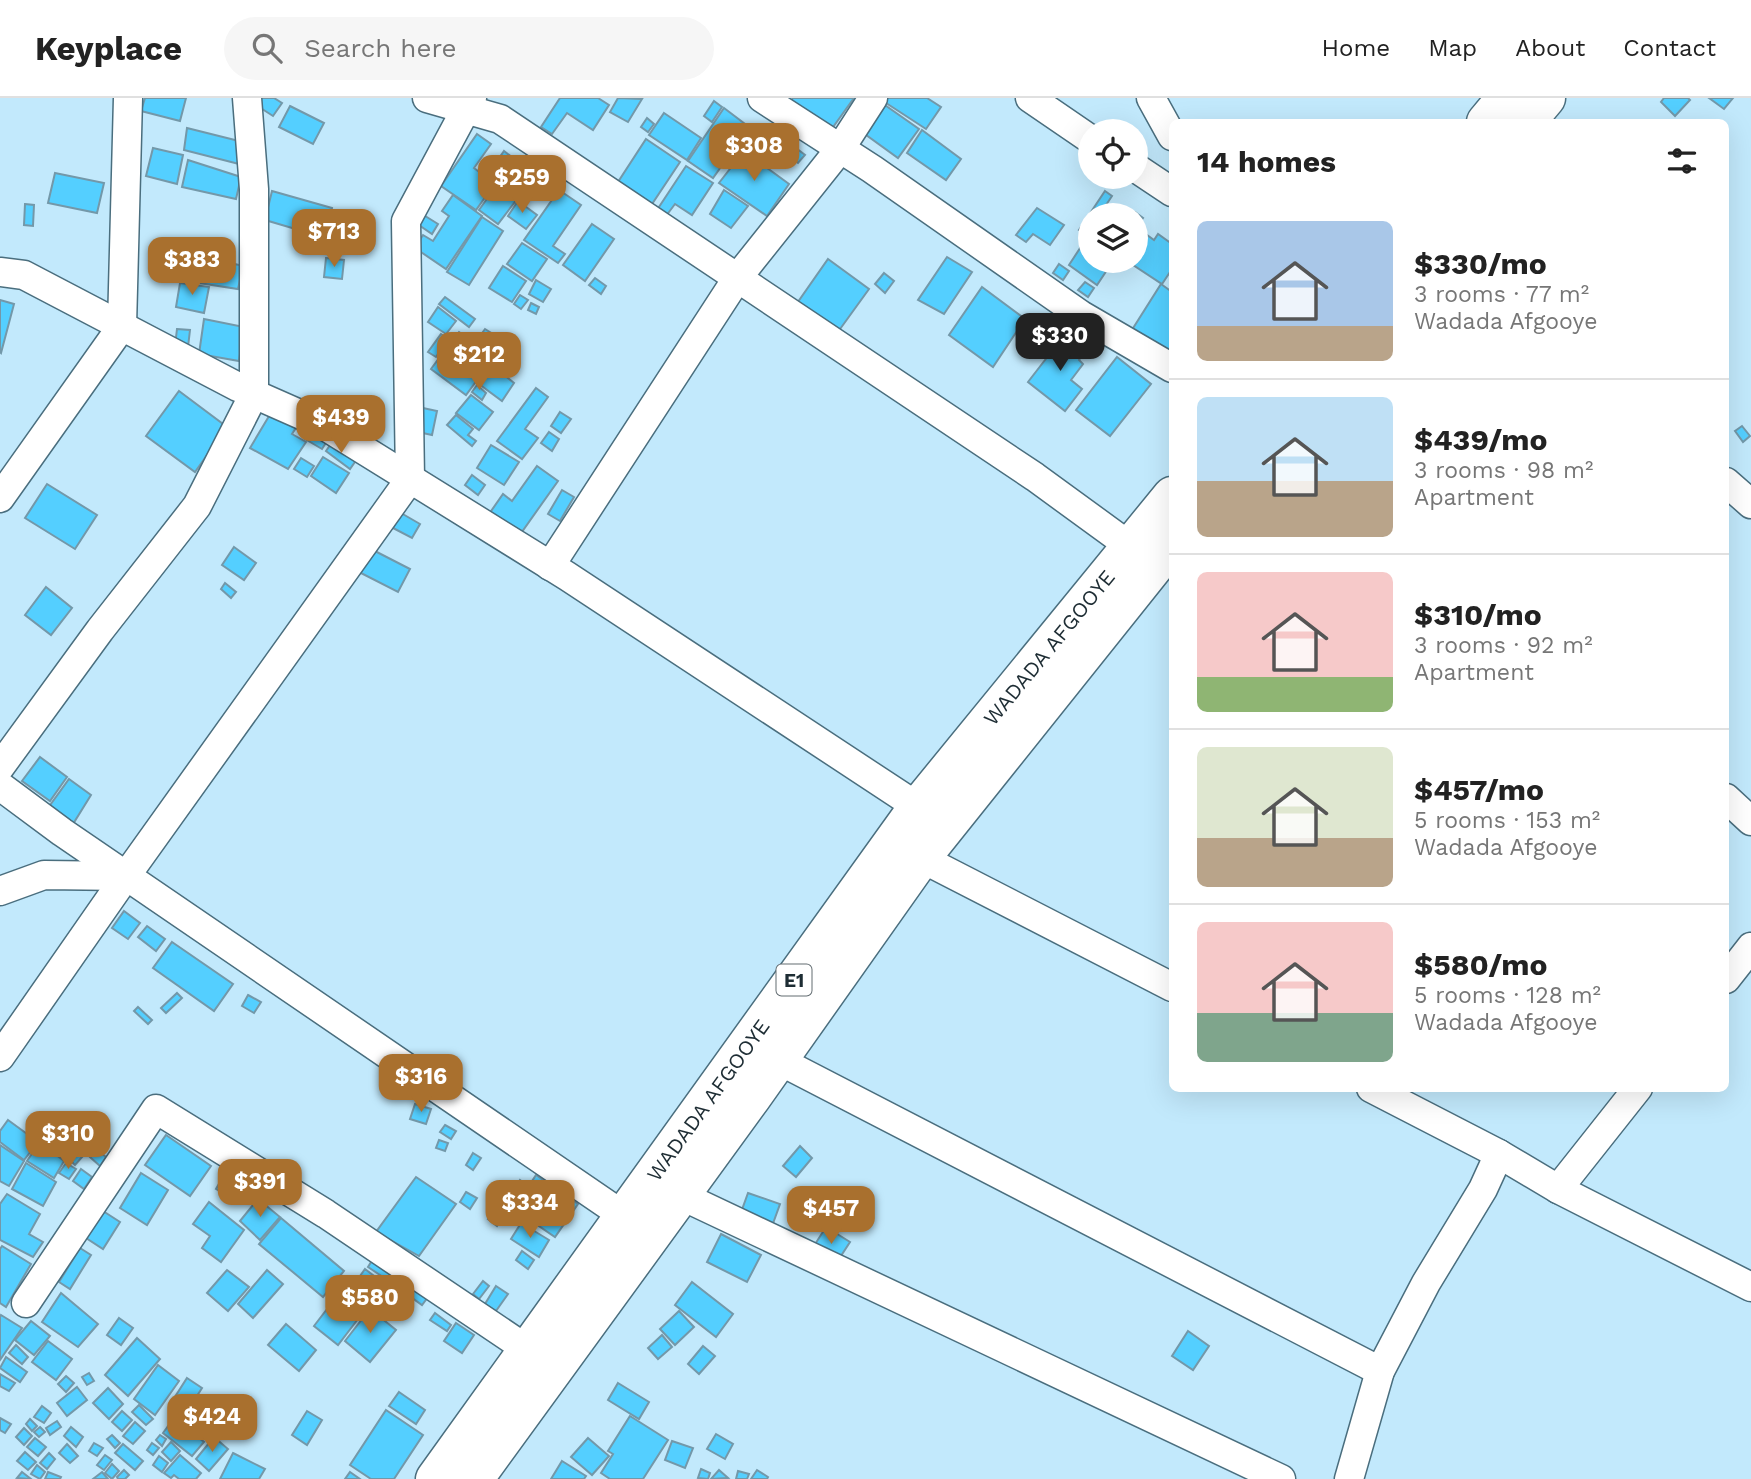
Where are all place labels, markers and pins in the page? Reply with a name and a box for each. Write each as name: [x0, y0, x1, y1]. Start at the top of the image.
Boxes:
pin: $308: [713, 123, 795, 183]
pin: $259: [481, 156, 563, 215]
pin: $713: [293, 209, 375, 269]
pin: $383: [151, 238, 233, 297]
pin: $330: [1019, 314, 1101, 373]
pin: $212: [438, 332, 520, 392]
pin: $439: [300, 396, 382, 455]
pin: $316: [380, 1054, 462, 1114]
pin: $310: [27, 1112, 109, 1171]
pin: $391: [219, 1160, 301, 1219]
pin: $334: [489, 1180, 571, 1240]
pin: $457: [790, 1186, 872, 1246]
pin: $580: [329, 1276, 411, 1335]
pin: $424: [171, 1394, 253, 1454]

